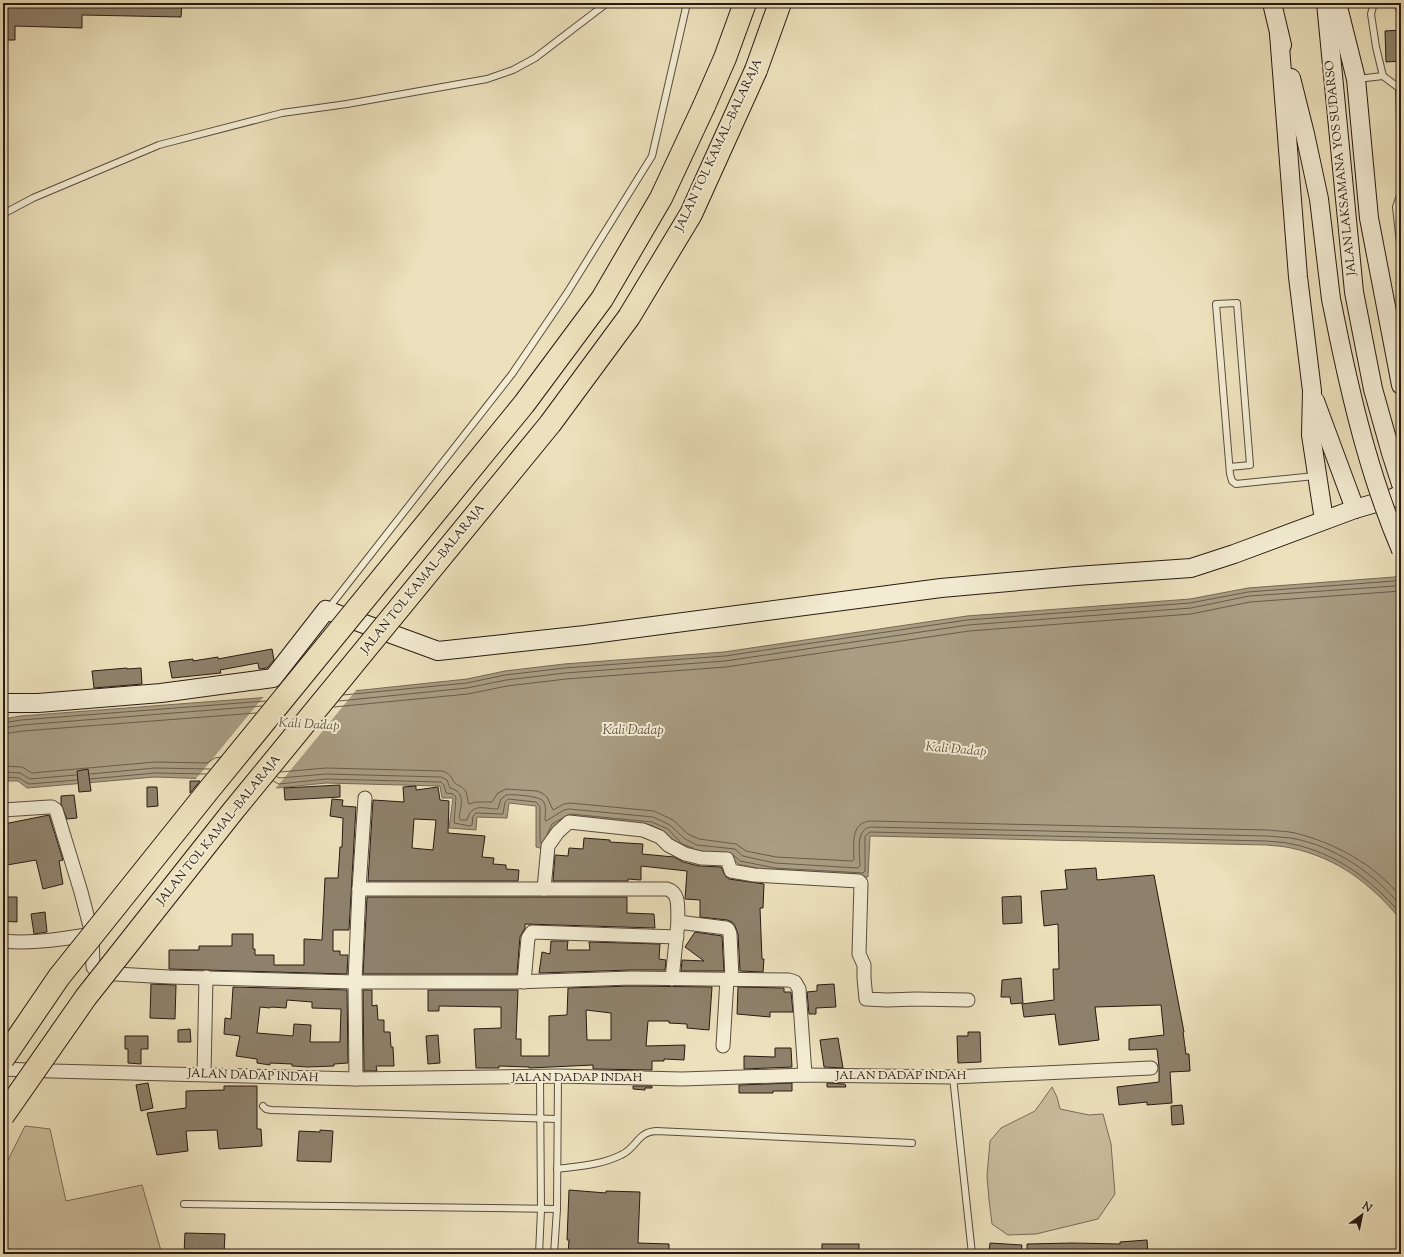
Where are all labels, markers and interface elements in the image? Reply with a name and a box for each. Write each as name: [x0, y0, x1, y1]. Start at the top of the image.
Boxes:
street label: JALAN TOL KAMAL–BALARAJA: [671, 56, 767, 235]
street label: JALAN LAKSAMANA YOS SUDARSO: [1321, 59, 1361, 278]
street label: JALAN TOL KAMAL–BALARAJA: [356, 500, 489, 659]
water label: Kali Dadap: [278, 714, 340, 736]
water label: Kali Dadap: [602, 722, 664, 740]
water label: Kali Dadap: [925, 738, 987, 762]
street label: JALAN TOL KAMAL–BALARAJA: [152, 751, 285, 910]
street label: JALAN DADAP INDAH: [186, 1065, 319, 1087]
street label: JALAN DADAP INDAH: [835, 1067, 967, 1085]
street label: JALAN DADAP INDAH: [511, 1069, 643, 1087]
north arrow: [1342, 1195, 1382, 1235]
text: N: [1358, 1198, 1375, 1217]

